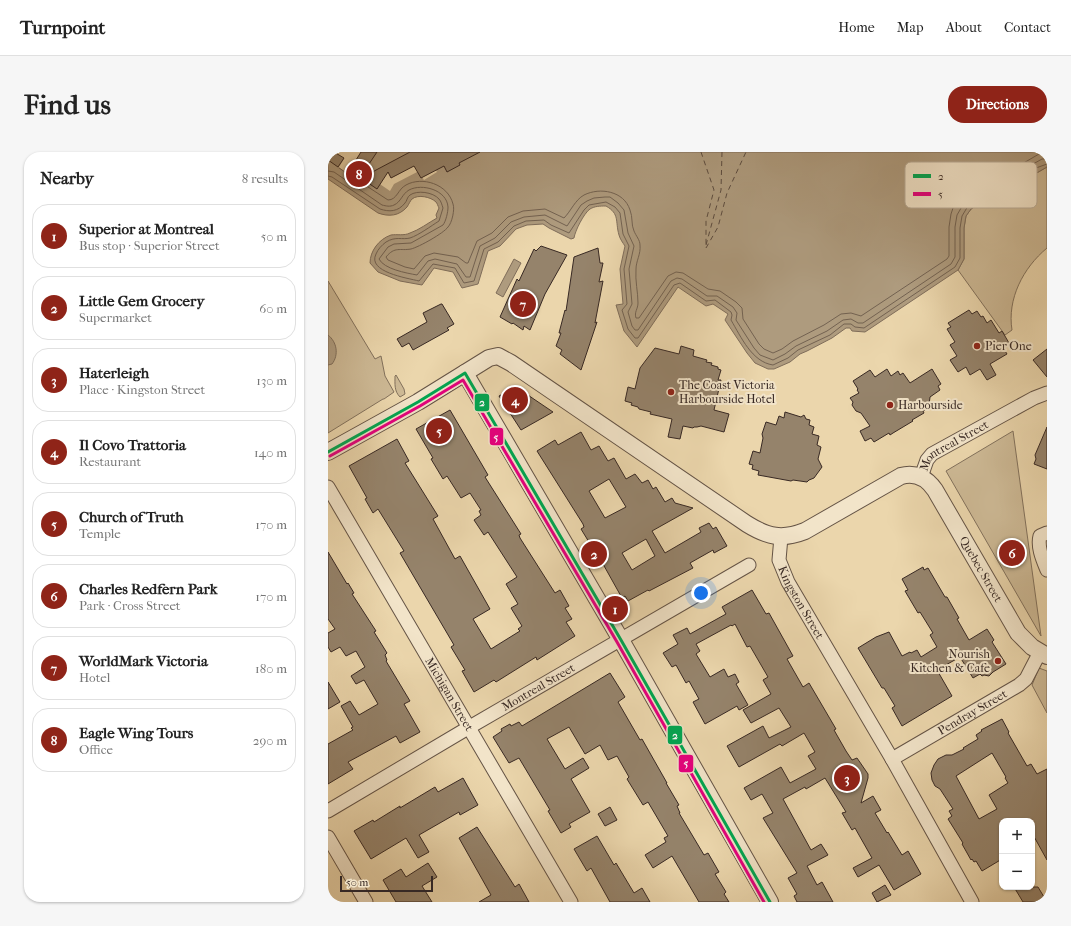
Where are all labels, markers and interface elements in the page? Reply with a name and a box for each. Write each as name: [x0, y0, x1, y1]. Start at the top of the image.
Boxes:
text: Turnpoint: [20, 17, 105, 39]
text: Home: [838, 19, 875, 36]
text: Map: [897, 19, 924, 36]
text: About: [946, 19, 982, 36]
text: Contact: [1004, 19, 1051, 36]
button: Directions: [948, 86, 1047, 123]
text: Find us: [24, 88, 111, 121]
pin: 8: [346, 159, 372, 189]
legend: [905, 162, 1037, 208]
text: Nearby: [40, 168, 94, 188]
text: 2: [938, 170, 944, 183]
text: 8 results: [242, 171, 288, 186]
text: 5: [938, 188, 943, 201]
text: Superior at Montreal: [79, 220, 214, 238]
text: 1: [52, 229, 56, 244]
text: 50 m: [261, 229, 287, 244]
text: Bus stop · Superior Street: [79, 238, 220, 253]
pin: 7: [510, 289, 536, 319]
text: Little Gem Grocery: [79, 292, 204, 310]
text: 2: [51, 301, 57, 316]
text: 60 m: [259, 301, 287, 316]
text: Supermarket: [79, 310, 152, 325]
place label: Pier One: [985, 339, 1032, 353]
marker: Pier One: [972, 341, 982, 351]
text: Haterleigh: [79, 364, 149, 382]
text: 3: [51, 373, 57, 388]
text: 130 m: [256, 373, 287, 388]
place label: The Coast Victoria Harbourside Hotel: [679, 378, 776, 406]
text: Place · Kingston Street: [79, 382, 205, 397]
pin: 4: [502, 385, 528, 415]
marker: The Coast Victoria Harbourside Hotel: [666, 387, 676, 397]
line badge: 2: [474, 393, 490, 412]
text: 2: [479, 396, 485, 409]
place label: Harbourside: [898, 398, 963, 412]
marker: Harbourside: [885, 400, 895, 410]
pin: 5: [426, 416, 452, 446]
street label: Montreal Street: [917, 417, 991, 473]
line badge: 5: [489, 427, 504, 446]
text: 5: [494, 431, 499, 444]
text: Il Covo Trattoria: [79, 436, 186, 454]
text: 4: [50, 445, 58, 460]
text: 140 m: [254, 445, 287, 460]
text: Restaurant: [79, 454, 141, 469]
text: Church of Truth: [79, 508, 184, 526]
text: 5: [51, 517, 57, 532]
text: 170 m: [255, 517, 287, 532]
text: Temple: [79, 526, 121, 541]
street label: Quebec Street: [956, 534, 1006, 605]
pin: 6: [999, 538, 1025, 568]
pin: 2: [581, 539, 607, 569]
street label: Kingston Street: [775, 564, 827, 642]
text: Charles Redfern Park: [79, 580, 217, 598]
your location: [691, 583, 711, 603]
text: 6: [50, 589, 58, 604]
text: 170 m: [255, 589, 287, 604]
pin: 1: [602, 594, 628, 624]
text: Park · Cross Street: [79, 598, 180, 613]
place label: Nourish Kitchen & Cafe: [910, 647, 990, 675]
text: WorldMark Victoria: [79, 652, 208, 670]
street label: Michigan Street: [422, 655, 477, 734]
marker: Nourish Kitchen & Cafe: [993, 656, 1003, 666]
street label: Montreal Street: [499, 660, 578, 714]
text: 7: [51, 661, 57, 676]
text: 180 m: [255, 661, 287, 676]
text: Hotel: [79, 670, 110, 685]
street label: Pendray Street: [935, 686, 1010, 738]
text: Eagle Wing Tours: [79, 724, 193, 742]
line badge: 2: [667, 725, 683, 745]
text: 2: [672, 729, 678, 742]
text: 8: [51, 733, 57, 748]
text: 290 m: [253, 733, 287, 748]
text: Office: [79, 742, 113, 757]
line badge: 5: [678, 754, 694, 773]
text: 5: [684, 757, 689, 770]
pin: 3: [834, 763, 860, 793]
map controls: [999, 818, 1035, 890]
button: +: [999, 818, 1035, 854]
button: −: [999, 854, 1035, 890]
scale bar: [340, 874, 433, 893]
text: 50 m: [346, 876, 368, 889]

